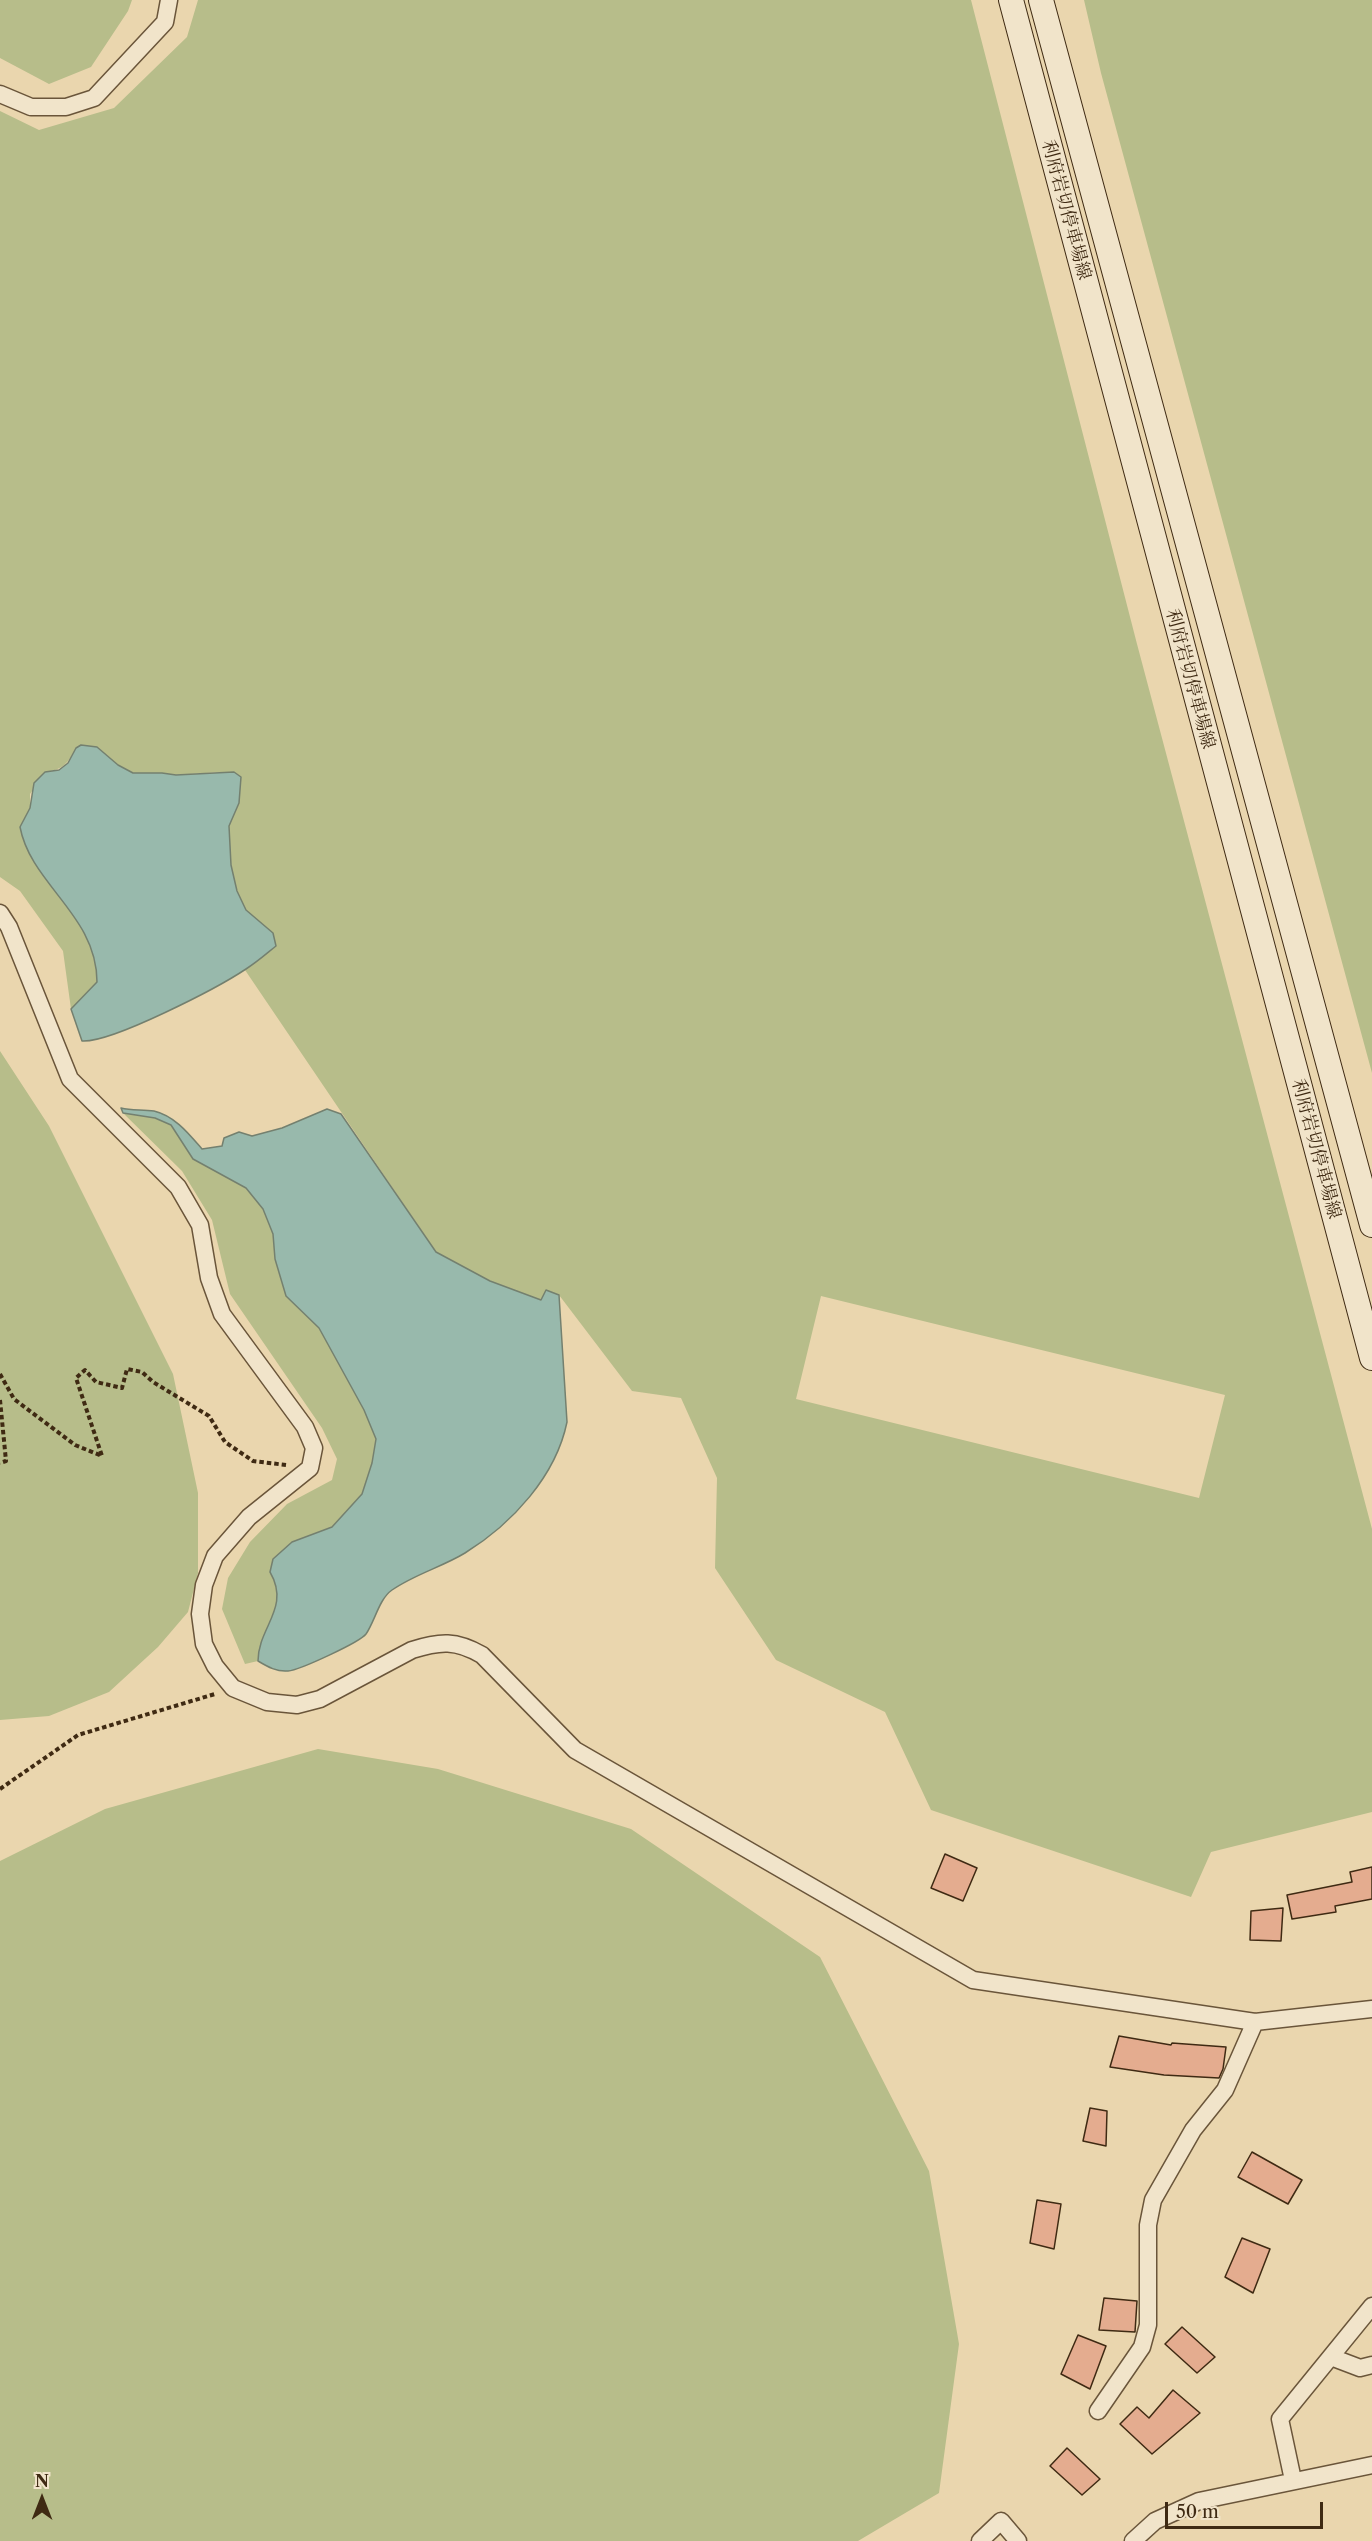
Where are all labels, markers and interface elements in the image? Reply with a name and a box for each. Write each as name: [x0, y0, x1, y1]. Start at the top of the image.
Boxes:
street label: 利府岩切停車場線: [1037, 138, 1095, 282]
street label: 利府岩切停車場線: [1161, 607, 1219, 751]
street label: 利府岩切停車場線: [1287, 1077, 1345, 1221]
north arrow: [12, 2469, 72, 2529]
text: N: [35, 2471, 49, 2491]
scale bar: [1168, 2490, 1326, 2528]
text: 50 m: [1176, 2501, 1219, 2523]

